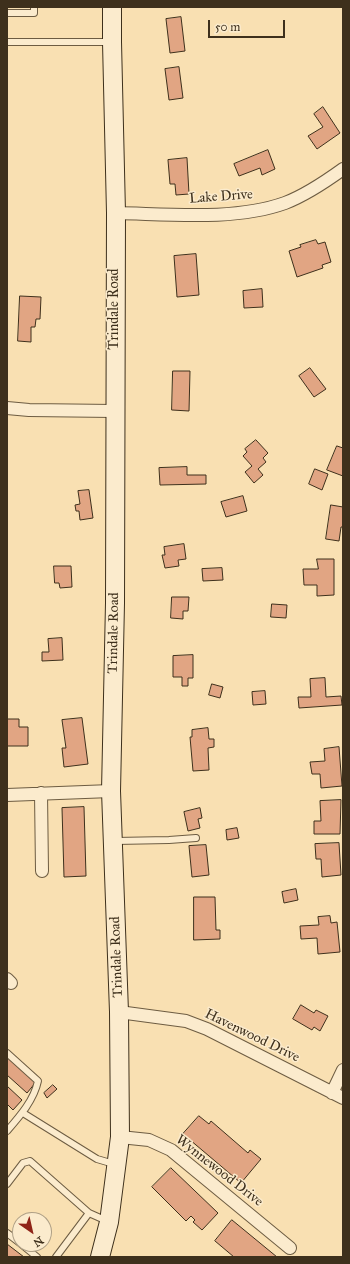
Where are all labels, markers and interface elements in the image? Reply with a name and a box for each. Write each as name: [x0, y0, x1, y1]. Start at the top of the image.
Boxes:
scale bar: [210, 12, 287, 38]
text: 50 m: [215, 20, 240, 34]
street label: Lake Drive: [189, 186, 253, 208]
street label: Trindale Road: [107, 268, 123, 350]
street label: Trindale Road: [105, 592, 123, 674]
street label: Trindale Road: [107, 916, 127, 998]
street label: Havenwood Drive: [202, 1006, 302, 1066]
street label: Wynnewood Drive: [172, 1132, 266, 1210]
north arrow: [12, 1212, 52, 1252]
text: N: [31, 1234, 46, 1250]

